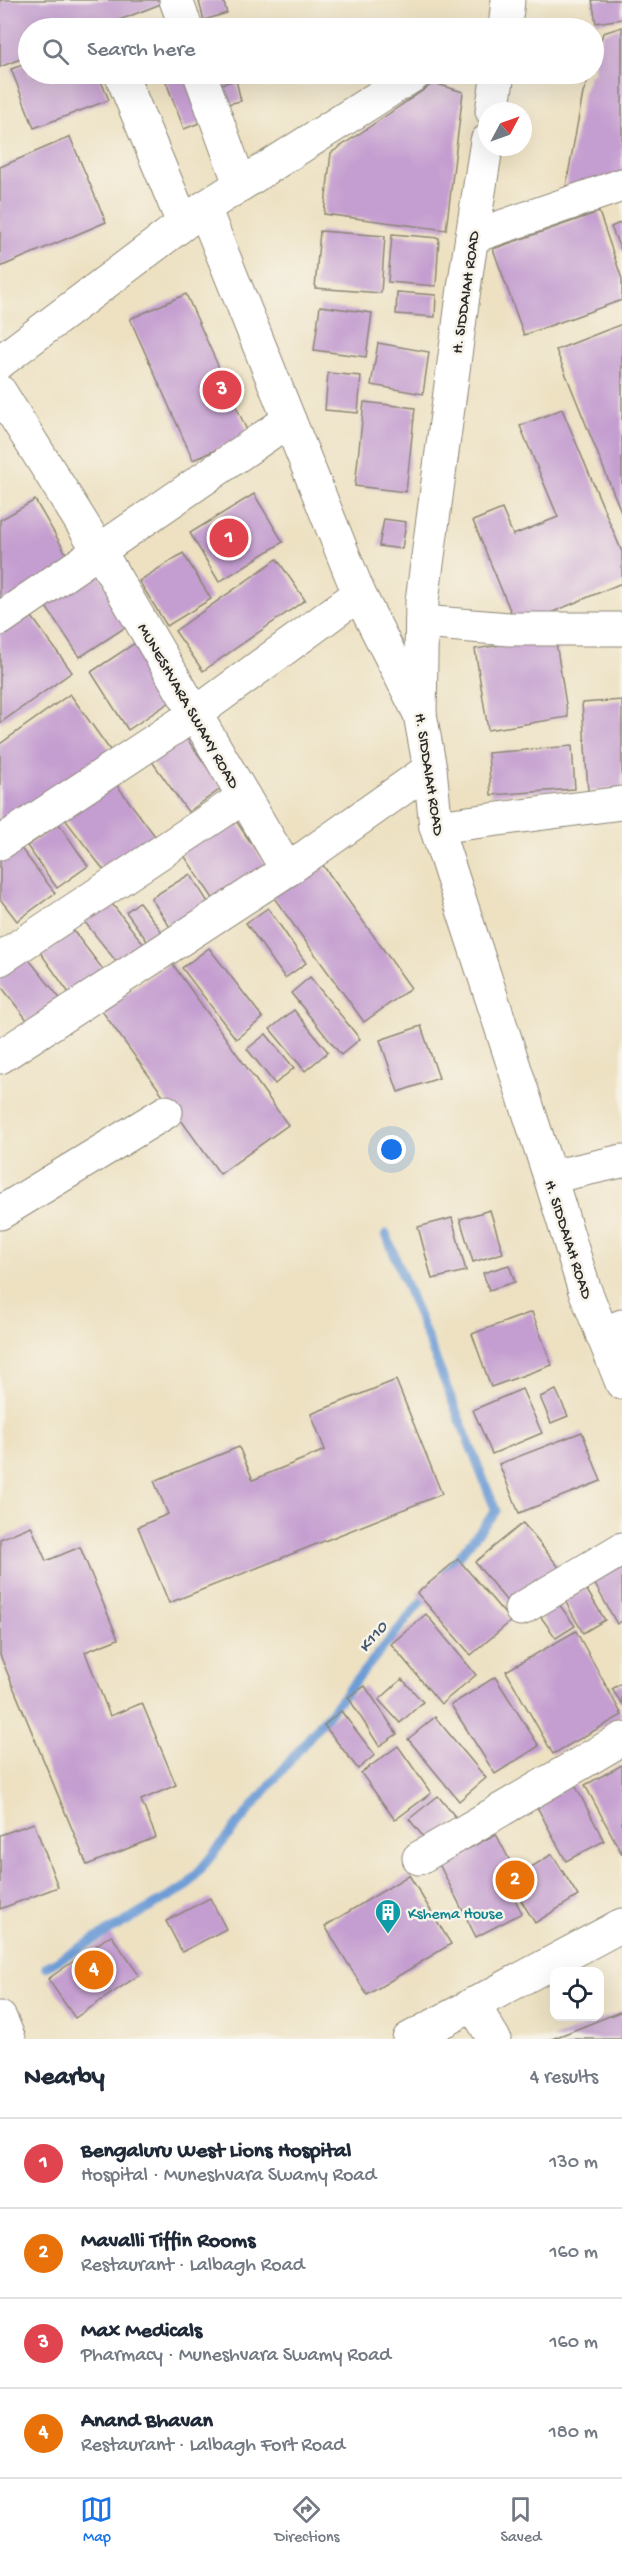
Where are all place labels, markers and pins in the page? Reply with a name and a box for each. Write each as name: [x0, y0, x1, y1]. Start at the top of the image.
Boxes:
pin: 3: [202, 368, 242, 412]
pin: 1: [210, 516, 248, 560]
pin: 2: [496, 1858, 534, 1902]
building icon: Kshema House: [373, 1897, 403, 1935]
place label: Kshema House: [408, 1906, 503, 1925]
pin: 4: [74, 1948, 113, 1992]

